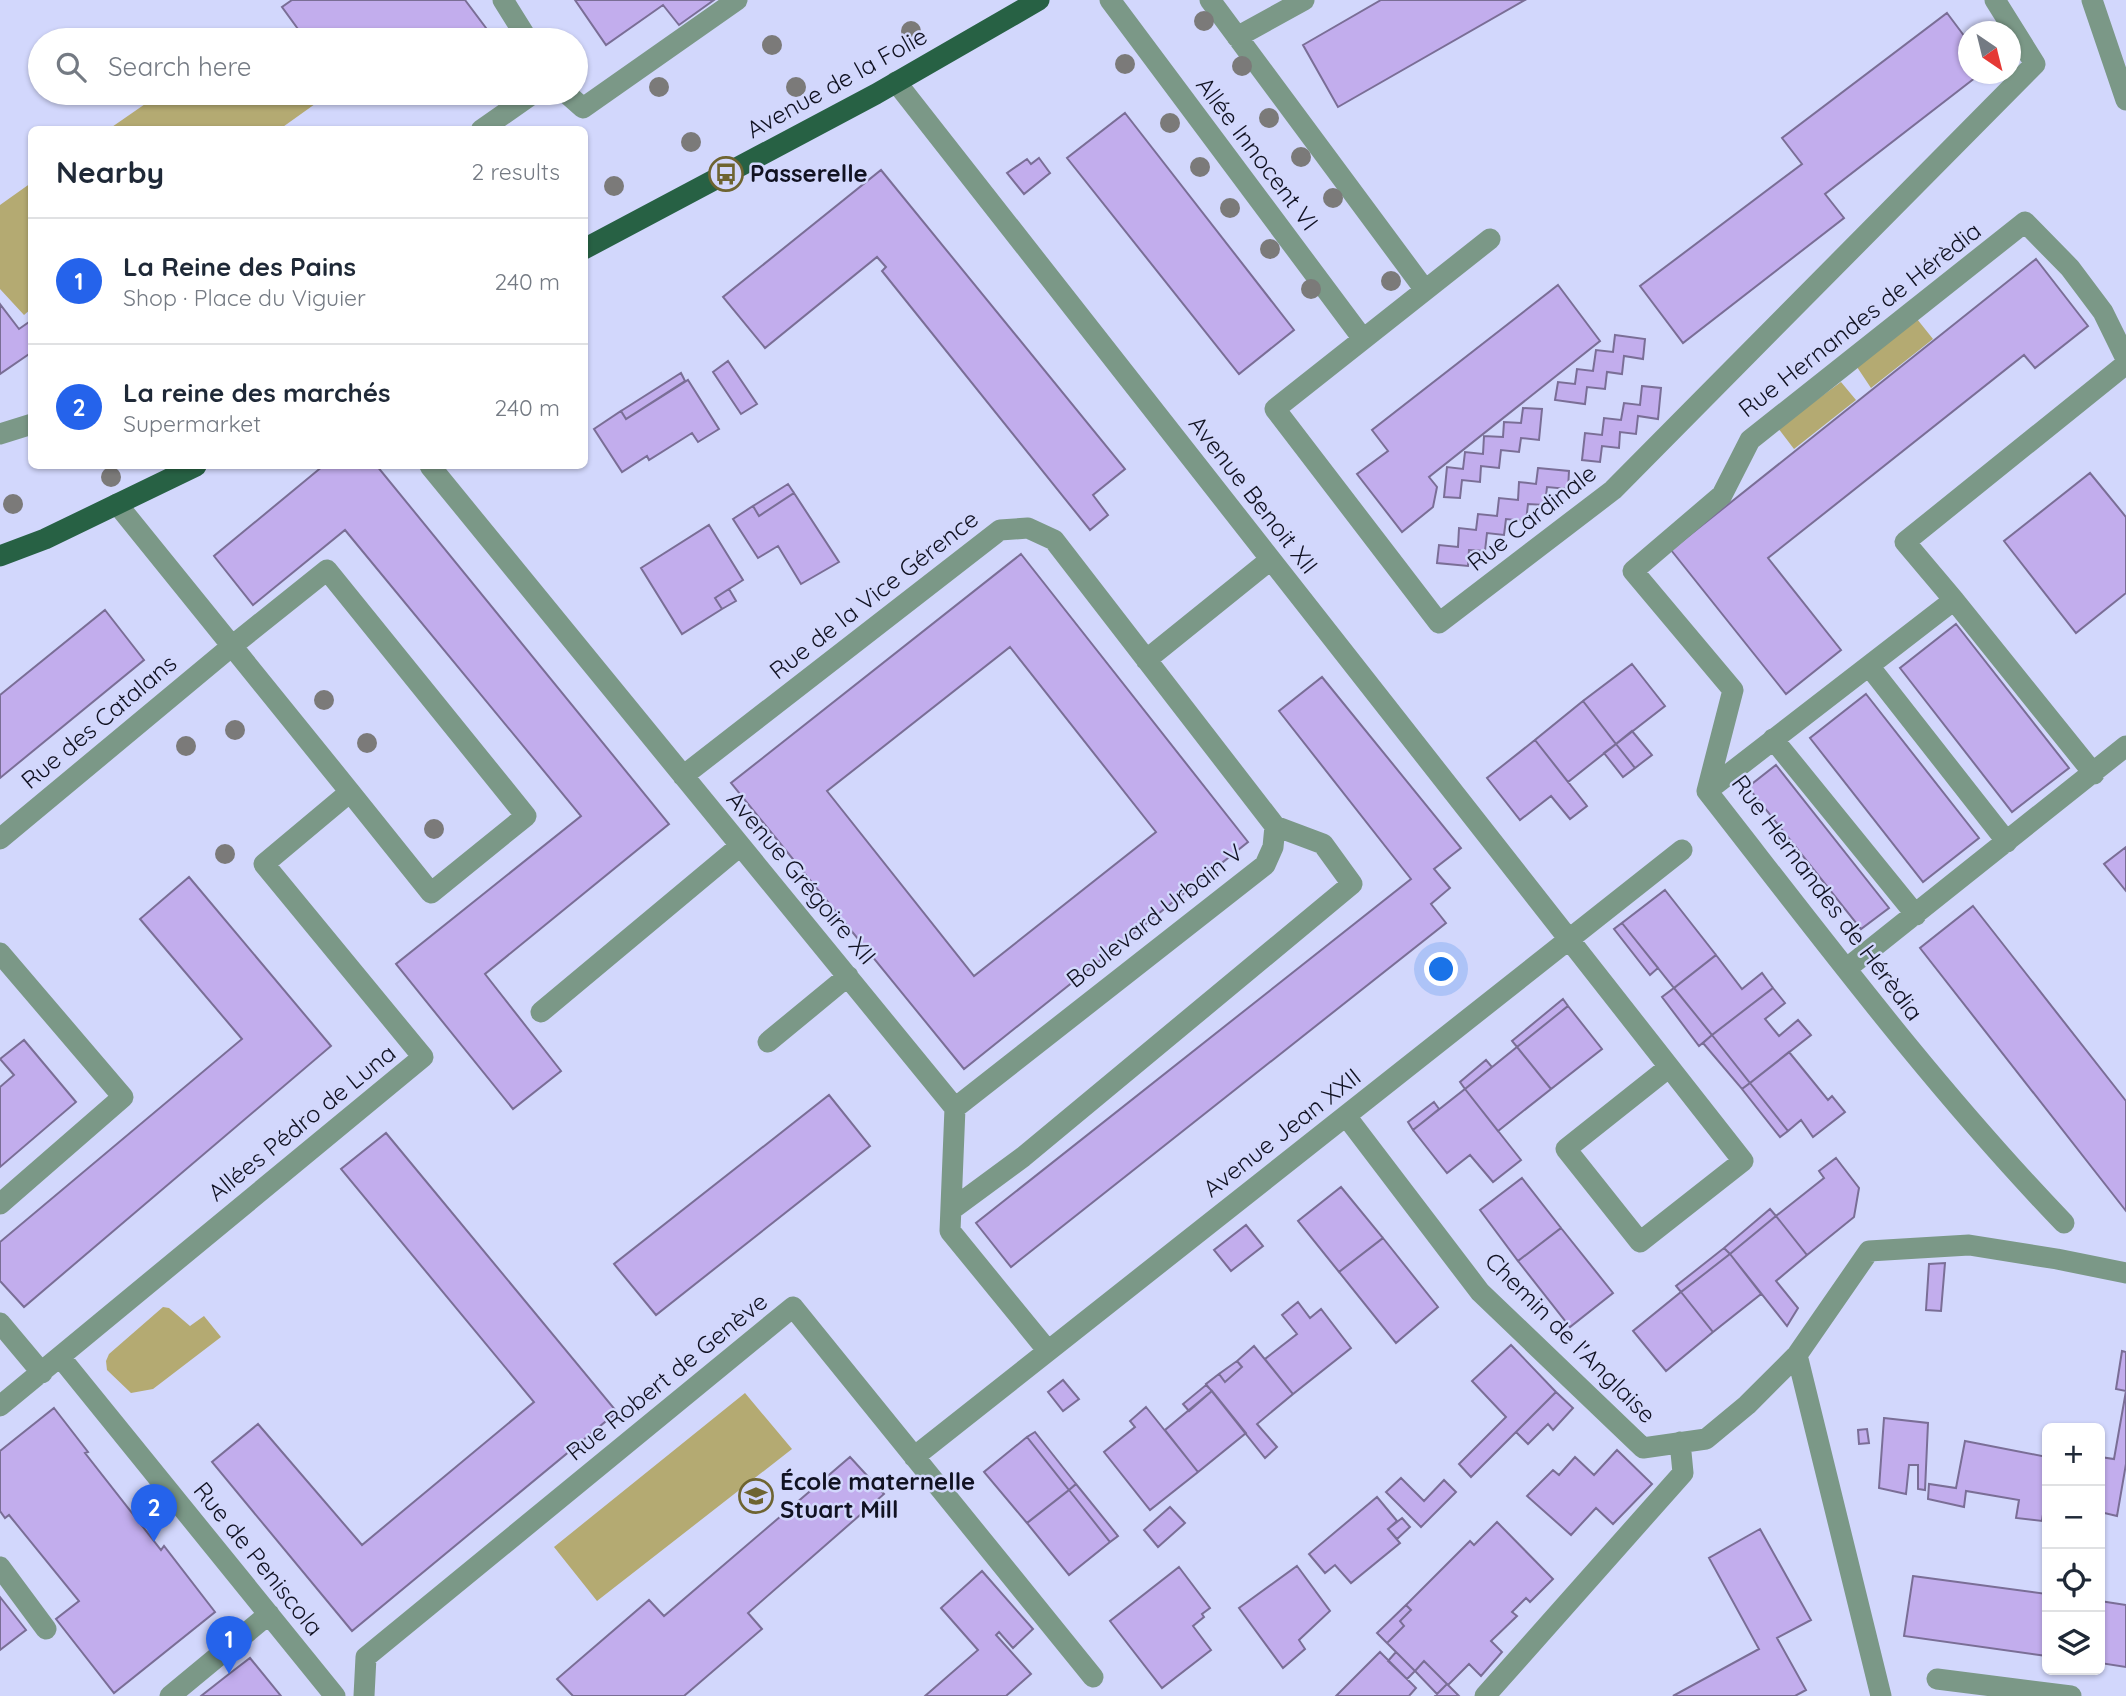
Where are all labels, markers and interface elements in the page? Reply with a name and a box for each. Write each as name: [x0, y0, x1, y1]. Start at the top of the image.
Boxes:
street label: Avenue de la Folie: [741, 20, 932, 144]
north arrow: [1958, 21, 2021, 84]
search box: [28, 28, 588, 105]
icon: search: [52, 48, 90, 86]
text: Search here: [108, 50, 252, 83]
street label: Allée Innocent VI: [1190, 71, 1325, 236]
text: Nearby: [56, 153, 164, 191]
bus stop icon: Passerelle: [707, 155, 745, 193]
text: 2 results: [471, 157, 560, 186]
place label: Passerelle: [750, 158, 868, 188]
street label: Rue Hernandes de Hérèdia: [1732, 215, 1987, 423]
text: La Reine des Pains: [123, 250, 356, 283]
text: 1: [75, 267, 83, 296]
text: 240 m: [495, 267, 560, 296]
text: Shop · Place du Viguier: [123, 283, 366, 312]
text: La reine des marchés: [123, 376, 391, 409]
text: 2: [72, 393, 86, 422]
text: 240 m: [495, 393, 560, 422]
text: Supermarket: [123, 409, 261, 438]
street label: Avenue Benoit XII: [1183, 409, 1325, 579]
street label: Rue Cardinale: [1461, 458, 1602, 577]
street label: Rue de la Vice Gérence: [763, 503, 984, 685]
street label: Rue des Catalans: [15, 648, 182, 795]
street label: Rue Hernandes de Hérèdia: [1726, 769, 1930, 1026]
street label: Avenue Grégoire XII: [721, 785, 883, 970]
street label: Boulevard Urbain V: [1060, 837, 1249, 994]
your location: [1424, 952, 1458, 986]
street label: Allées Pédro de Luna: [202, 1037, 401, 1207]
street label: Avenue Jean XXII: [1196, 1061, 1366, 1203]
street label: Chemin de l'Anglaise: [1479, 1246, 1662, 1429]
street label: Rue Robert de Genève: [560, 1286, 773, 1467]
map controls: [2042, 1423, 2105, 1675]
button: +: [2042, 1423, 2105, 1486]
place label: École maternelle Stuart Mill: [780, 1466, 975, 1524]
street label: Rue de Peniscola: [188, 1475, 330, 1641]
school or university icon: École maternelle Stuart Mill: [737, 1477, 775, 1515]
pin: 2: [131, 1484, 177, 1542]
button: −: [2042, 1486, 2105, 1549]
button: locate: [2042, 1549, 2105, 1612]
button: layers: [2042, 1612, 2105, 1675]
pin: 1: [206, 1616, 252, 1674]

